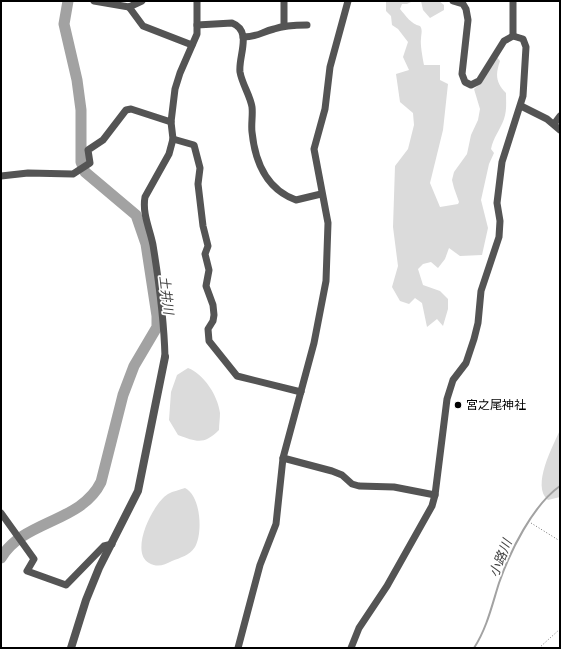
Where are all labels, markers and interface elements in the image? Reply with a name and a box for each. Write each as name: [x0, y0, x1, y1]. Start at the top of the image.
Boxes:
water label: 土井川: [157, 275, 178, 317]
place label: 宮之尾神社: [466, 397, 526, 412]
marker: 宮之尾神社: [453, 400, 463, 410]
water label: 小路川: [485, 535, 515, 579]

